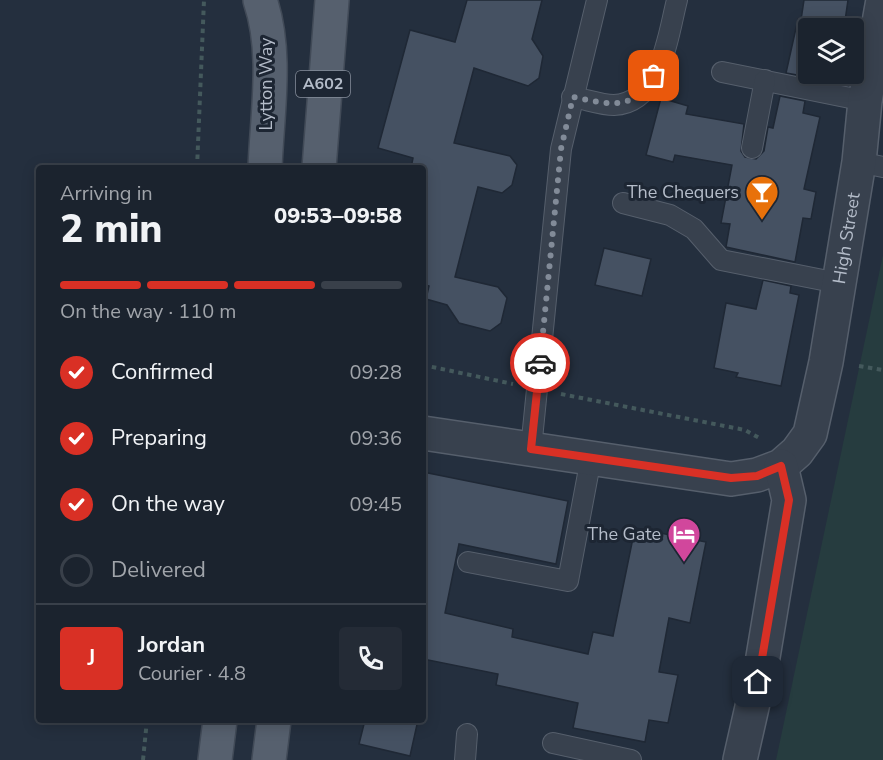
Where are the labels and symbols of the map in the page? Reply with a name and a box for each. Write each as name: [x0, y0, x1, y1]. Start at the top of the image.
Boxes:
street label: Lytton Way: [254, 37, 278, 131]
pin: [628, 50, 679, 101]
road number: A602: [296, 71, 350, 97]
bar icon: The Chequers: [744, 174, 780, 221]
place label: The Chequers: [627, 180, 739, 204]
street label: High Street: [827, 190, 866, 286]
courier: [510, 333, 570, 393]
hotel icon: The Gate: [666, 516, 702, 563]
place label: The Gate: [587, 522, 661, 546]
pin: [732, 656, 783, 707]

